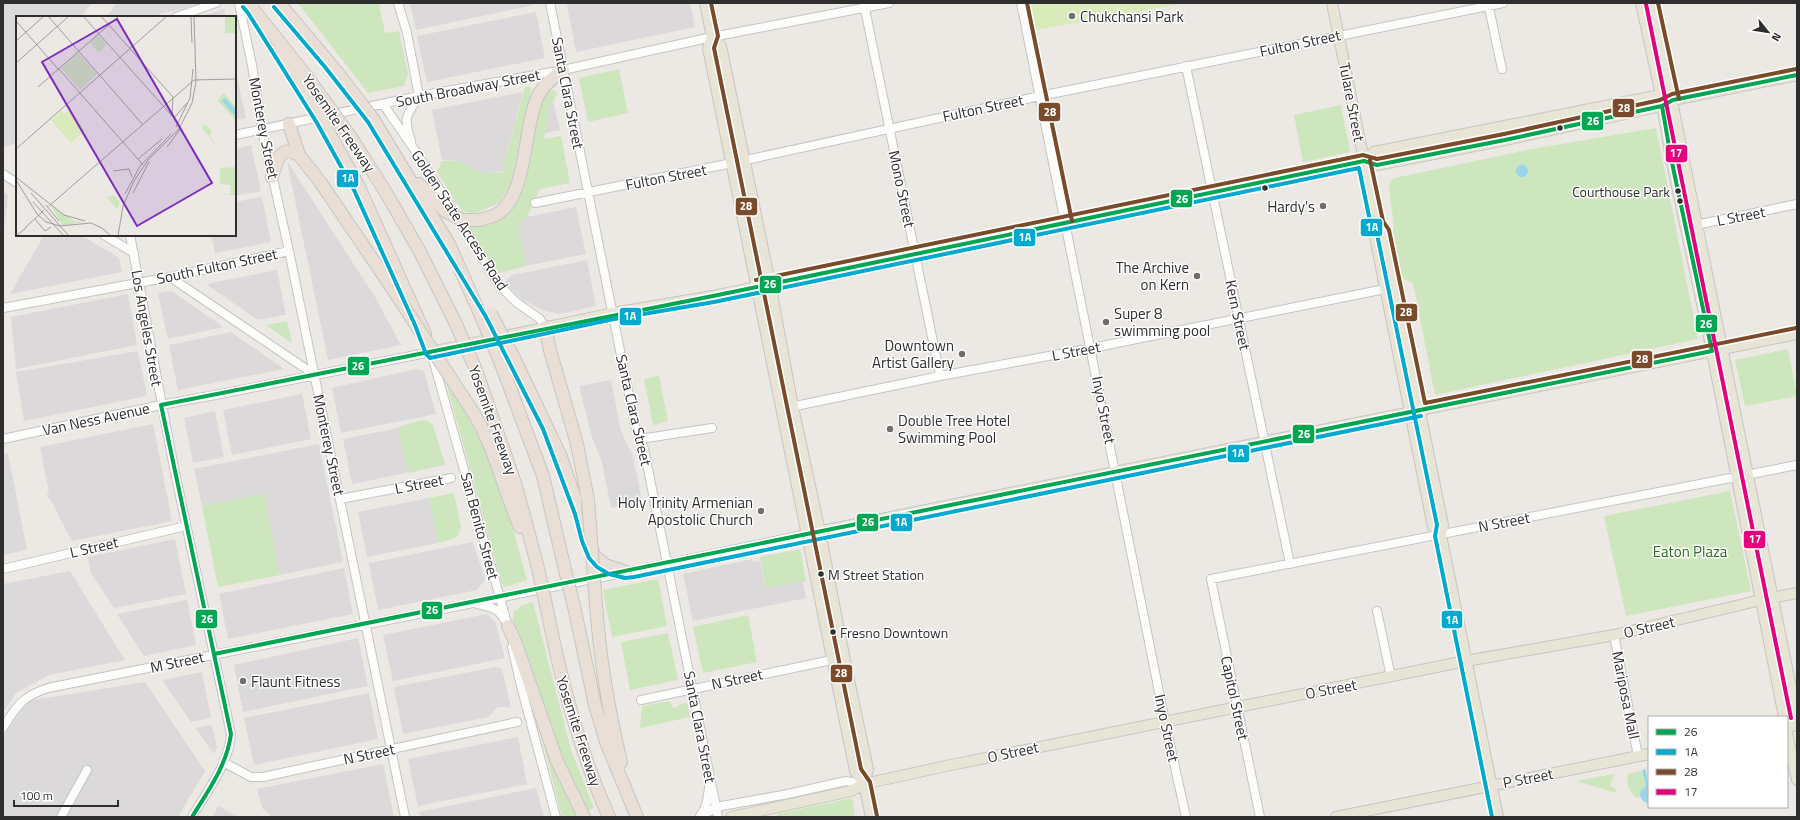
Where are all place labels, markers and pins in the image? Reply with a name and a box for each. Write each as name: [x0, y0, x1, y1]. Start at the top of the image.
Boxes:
place label: Chukchansi Park: [1080, 5, 1184, 28]
marker: Chukchansi Park: [1067, 11, 1077, 21]
unlabelled marker: [1555, 123, 1565, 133]
place label: Courthouse Park: [1572, 181, 1670, 202]
unlabelled marker: [1260, 183, 1270, 193]
marker: Courthouse Park: [1673, 186, 1683, 196]
place label: Hardy's: [1267, 195, 1315, 218]
unlabelled marker: [1675, 196, 1685, 206]
marker: Hardy's: [1318, 201, 1328, 211]
place label: The Archive on Kern: [1116, 256, 1189, 296]
marker: The Archive on Kern: [1192, 271, 1202, 281]
place label: Super 8 swimming pool: [1114, 302, 1210, 342]
marker: Super 8 swimming pool: [1101, 317, 1111, 327]
place label: Downtown Artist Gallery: [872, 334, 954, 374]
marker: Downtown Artist Gallery: [957, 349, 967, 359]
place label: Double Tree Hotel Swimming Pool: [898, 409, 1010, 449]
marker: Double Tree Hotel Swimming Pool: [885, 424, 895, 434]
place label: Holy Trinity Armenian Apostolic Church: [618, 491, 753, 531]
marker: Holy Trinity Armenian Apostolic Church: [756, 506, 766, 516]
place label: M Street Station: [828, 564, 924, 585]
marker: M Street Station: [816, 569, 826, 579]
place label: Fresno Downtown: [840, 622, 948, 643]
marker: Fresno Downtown: [828, 627, 838, 637]
place label: Flaunt Fitness: [251, 670, 340, 693]
marker: Flaunt Fitness: [238, 676, 248, 686]

